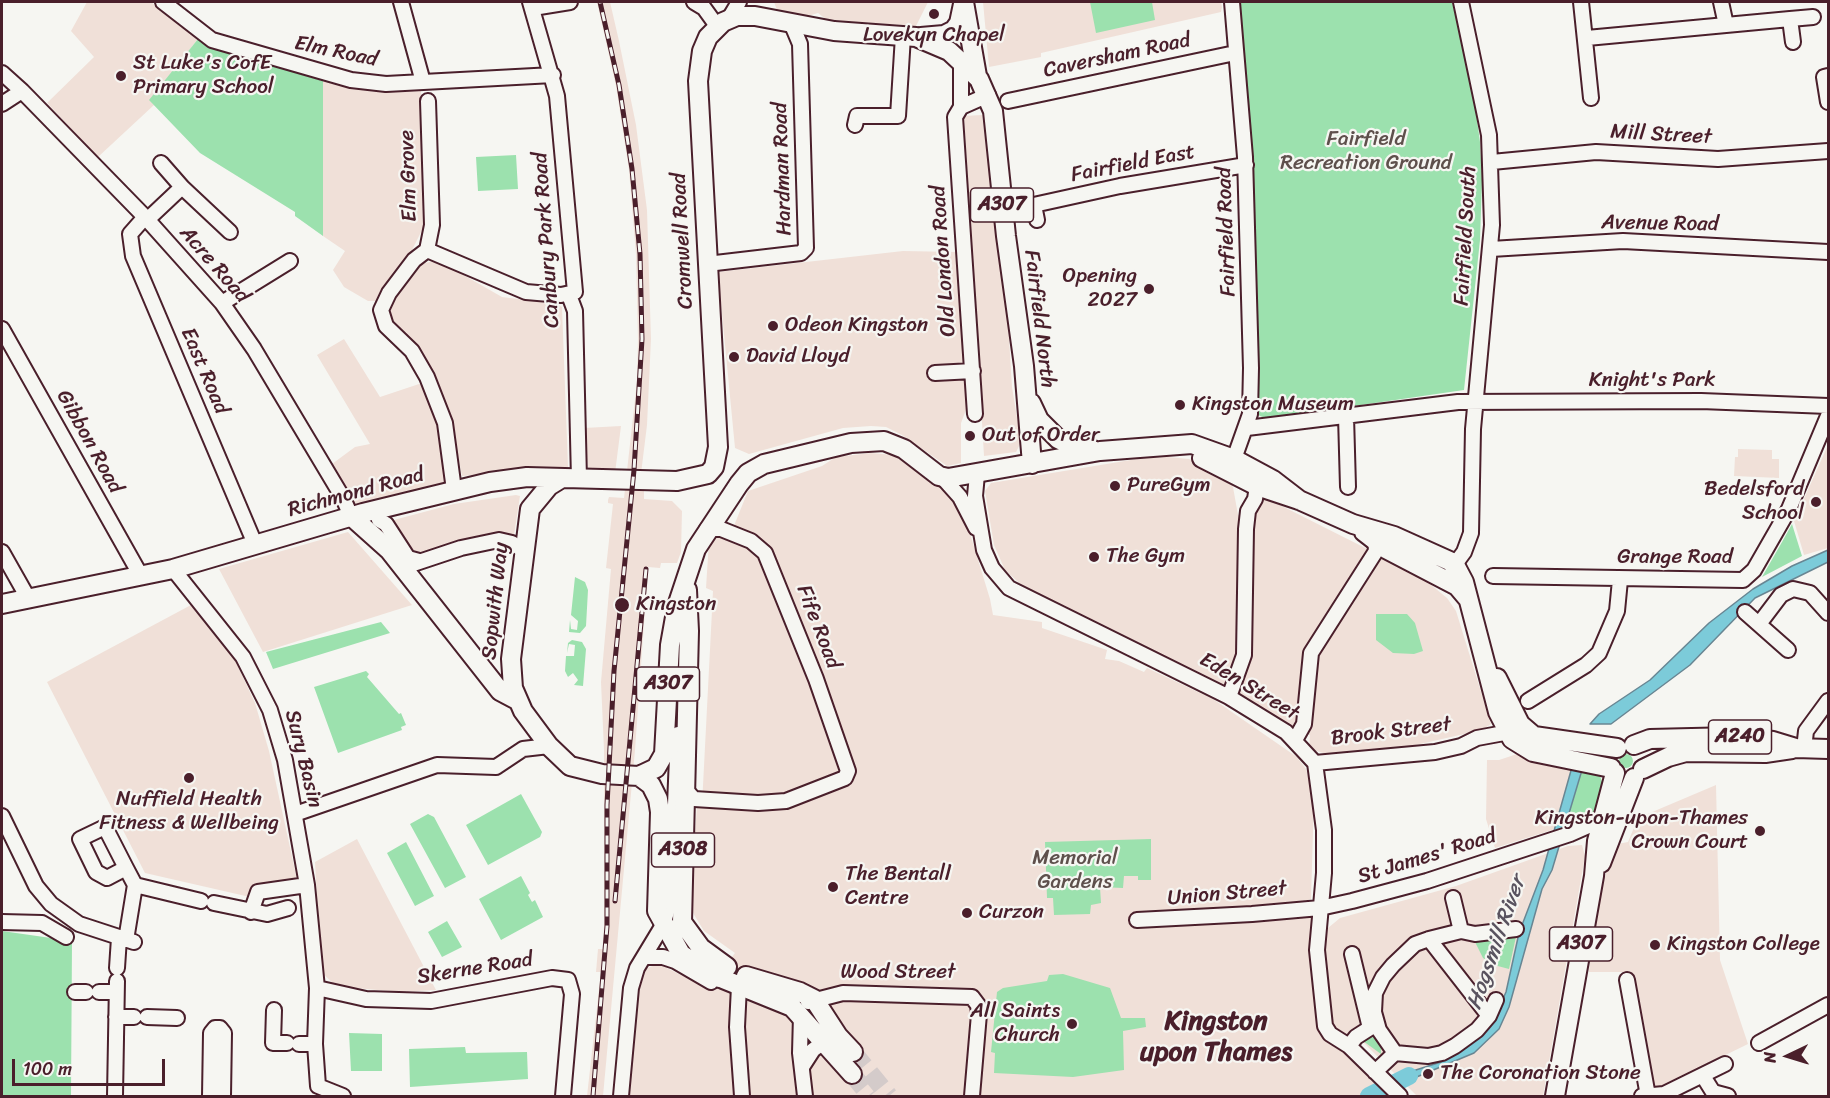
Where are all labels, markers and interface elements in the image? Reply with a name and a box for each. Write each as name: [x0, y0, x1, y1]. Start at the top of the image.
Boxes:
marker: Lovekyn Chapel: [927, 7, 941, 21]
place label: Lovekyn Chapel: [863, 23, 1005, 49]
street label: Caversham Road: [1041, 28, 1193, 84]
street label: Elm Road: [292, 31, 380, 73]
place label: St Luke's CofE Primary School: [133, 51, 274, 101]
marker: St Luke's CofE Primary School: [114, 69, 128, 83]
street label: Hardman Road: [768, 102, 798, 236]
street label: Mill Street: [1610, 120, 1712, 150]
park label: Fairfield Recreation Ground: [1280, 127, 1452, 177]
street label: Elm Grove: [395, 130, 423, 222]
street label: Fairfield East: [1069, 140, 1197, 188]
street label: Canbury Park Road: [528, 151, 566, 329]
street label: Fairfield South: [1450, 166, 1482, 306]
street label: Fairfield Road: [1212, 167, 1242, 297]
street label: Cromwell Road: [667, 172, 699, 310]
street label: Old London Road: [926, 185, 962, 337]
road number: A307: [970, 188, 1034, 222]
street label: Avenue Road: [1601, 210, 1719, 238]
street label: Acre Road: [174, 221, 254, 309]
street label: Fairfield North: [1018, 249, 1060, 389]
place label: Opening 2027: [1062, 264, 1137, 314]
marker: Opening 2027: [1142, 282, 1156, 296]
place label: Odeon Kingston: [785, 313, 928, 339]
marker: Odeon Kingston: [766, 319, 780, 333]
street label: East Road: [175, 324, 233, 418]
place label: David Lloyd: [746, 344, 850, 370]
marker: David Lloyd: [727, 350, 741, 364]
street label: Knight's Park: [1589, 368, 1715, 394]
street label: Gibbon Road: [50, 386, 128, 498]
place label: Kingston Museum: [1192, 392, 1354, 418]
marker: Kingston Museum: [1173, 398, 1187, 412]
place label: Out of Order: [982, 423, 1100, 449]
marker: Out of Order: [963, 429, 977, 443]
street label: Richmond Road: [285, 463, 427, 523]
place label: PureGym: [1127, 473, 1211, 499]
place label: Bedelsford School: [1704, 477, 1804, 527]
marker: PureGym: [1108, 479, 1122, 493]
marker: Bedelsford School: [1809, 495, 1823, 509]
street label: Sopwith Way: [477, 541, 515, 661]
place label: The Gym: [1106, 544, 1185, 570]
street label: Grange Road: [1617, 545, 1733, 571]
marker: The Gym: [1087, 550, 1101, 564]
street label: Fife Road: [791, 581, 845, 673]
place label: Kingston: [636, 592, 716, 618]
marker: Kingston: [613, 596, 631, 614]
street label: Eden Street: [1195, 648, 1303, 726]
road number: A307: [636, 667, 700, 701]
street label: Sury Basin: [279, 707, 327, 811]
street label: Brook Street: [1329, 712, 1453, 752]
road number: A240: [1708, 720, 1772, 754]
marker: Nuffield Health Fitness & Wellbeing: [182, 771, 196, 785]
place label: Nuffield Health Fitness & Wellbeing: [99, 787, 279, 837]
place label: Kingston-upon-Thames Crown Court: [1535, 806, 1748, 856]
street label: St James' Road: [1355, 824, 1499, 890]
marker: Kingston-upon-Thames Crown Court: [1753, 824, 1767, 838]
road number: A308: [652, 833, 714, 867]
park label: Memorial Gardens: [1032, 846, 1118, 896]
place label: The Bentall Centre: [845, 862, 951, 912]
water label: Hogsmill River: [1462, 873, 1532, 1013]
street label: Union Street: [1166, 876, 1288, 912]
marker: The Bentall Centre: [826, 880, 840, 894]
place label: Curzon: [979, 900, 1044, 926]
marker: Curzon: [960, 906, 974, 920]
road number: A307: [1550, 927, 1612, 961]
place label: Kingston College: [1667, 932, 1820, 958]
marker: Kingston College: [1648, 938, 1662, 952]
street label: Skerne Road: [416, 947, 534, 991]
street label: Wood Street: [840, 960, 956, 986]
place label: All Saints Church: [970, 999, 1060, 1049]
district label: Kingston upon Thames: [1140, 1006, 1292, 1069]
marker: All Saints Church: [1065, 1017, 1079, 1031]
north arrow: [1758, 1026, 1818, 1086]
scale bar: [15, 1047, 168, 1085]
text: N: [1755, 1051, 1784, 1064]
text: 100 m: [23, 1053, 72, 1085]
place label: The Coronation Stone: [1440, 1061, 1641, 1087]
marker: The Coronation Stone: [1421, 1067, 1435, 1081]

